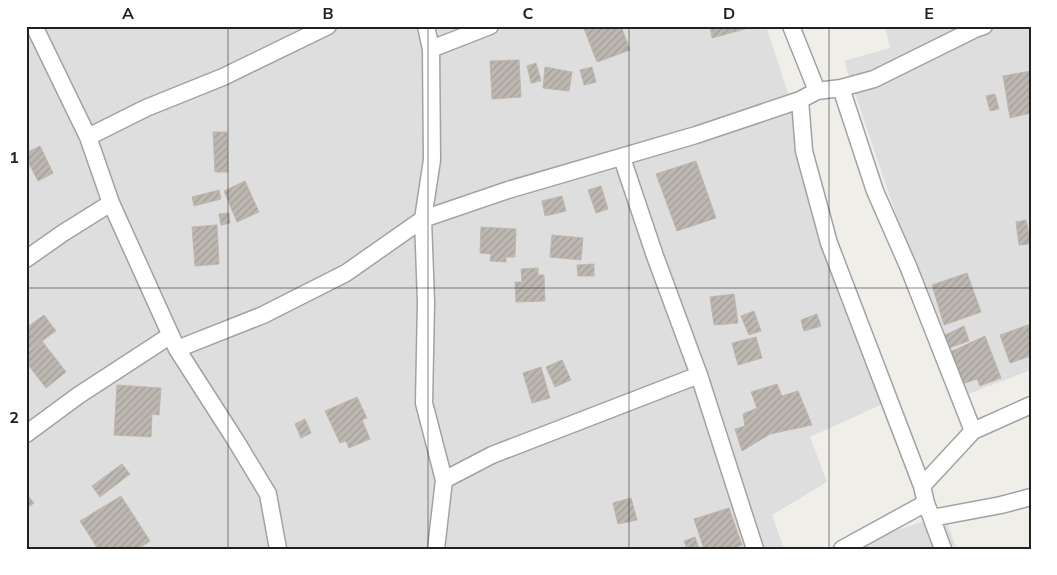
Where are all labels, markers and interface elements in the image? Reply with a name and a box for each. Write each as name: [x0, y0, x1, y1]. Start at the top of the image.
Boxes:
text: A: [122, 3, 134, 23]
text: B: [322, 3, 334, 23]
text: C: [523, 3, 534, 23]
text: D: [723, 3, 735, 23]
text: E: [924, 3, 934, 23]
text: 1: [9, 147, 19, 167]
text: 2: [9, 407, 19, 427]

